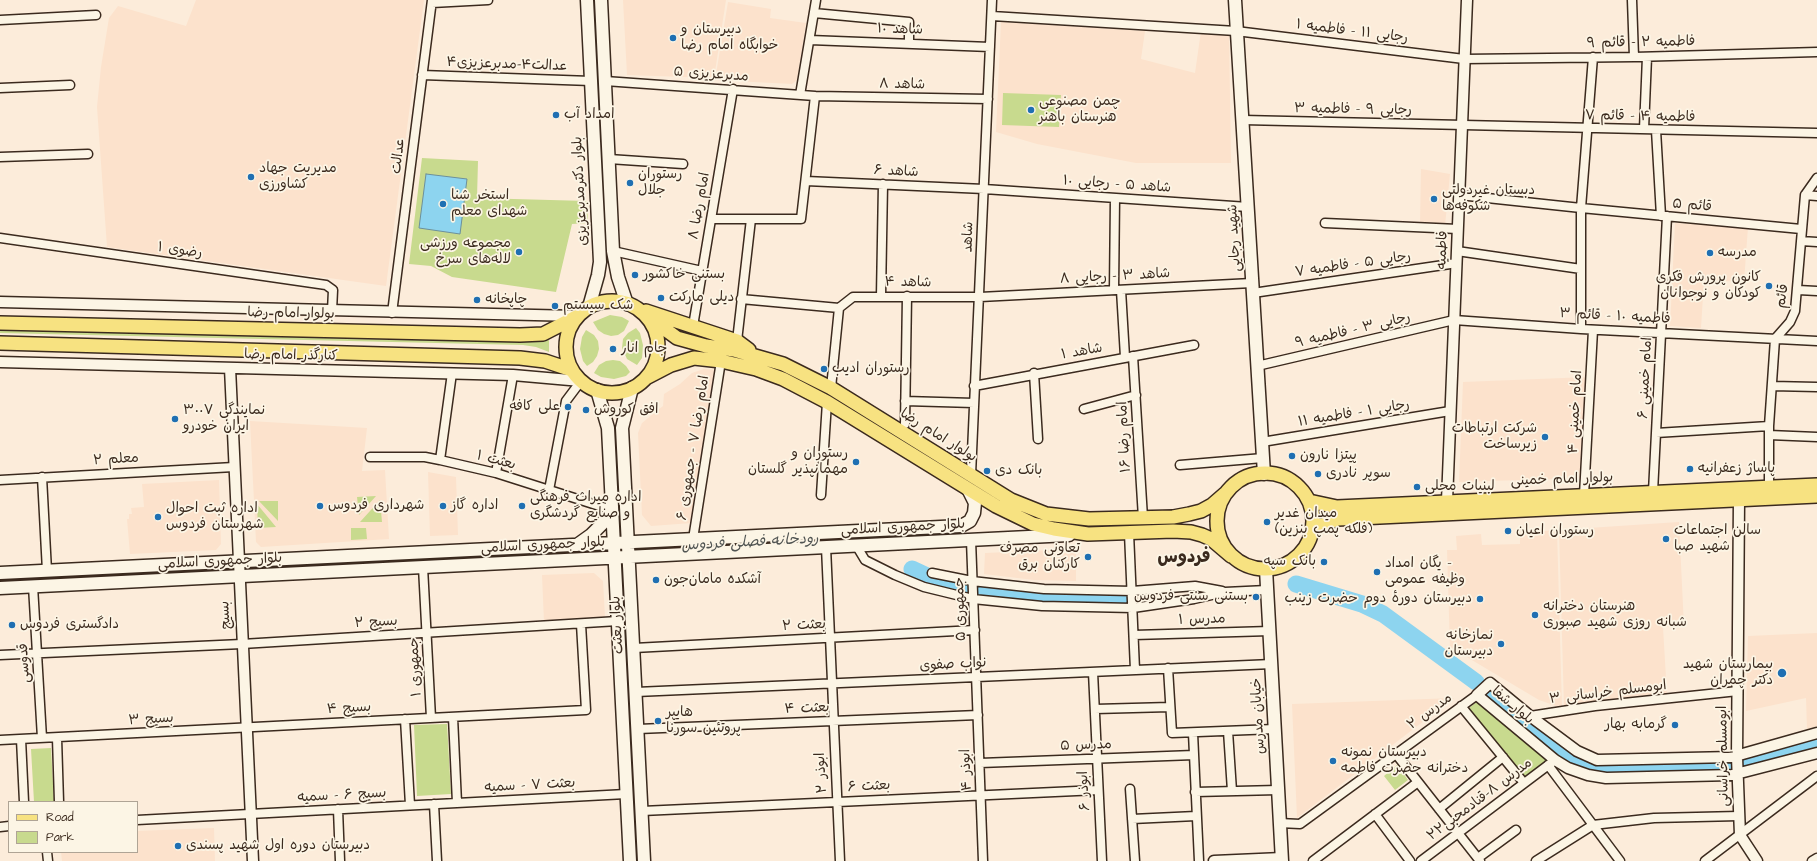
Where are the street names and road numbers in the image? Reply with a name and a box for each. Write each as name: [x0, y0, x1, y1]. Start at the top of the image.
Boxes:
street label: رجایی ۱۱ - فاطمیه ۱: [1295, 17, 1409, 47]
street label: شاهد ۱۰: [877, 21, 923, 39]
street label: فاطمیه ۲ - قائم ۹: [1587, 34, 1695, 52]
street label: عدالت۴-مدبرعزیزی۴: [446, 54, 568, 76]
street label: مدبرعزیزی ۵: [673, 64, 749, 86]
street label: شاهد ۸: [879, 76, 925, 94]
street label: رجایی ۹ - فاطمیه ۳: [1294, 101, 1412, 119]
street label: فاطمیه ۴ - قائم ۷: [1585, 108, 1695, 126]
street label: بلوار دکترمدبرعزیزی: [570, 136, 592, 246]
street label: عدالت: [388, 137, 410, 175]
street label: شاهد ۶: [873, 162, 919, 182]
street label: امام رضا ۸: [686, 171, 714, 241]
street label: شاهد ۵ - رجایی ۱۰: [1062, 173, 1172, 197]
street label: قائم ۵: [1672, 196, 1712, 216]
street label: شهید رجایی: [1225, 204, 1245, 272]
street label: شاهد: [960, 221, 978, 253]
street label: فاطمیه: [1434, 230, 1452, 270]
street label: رضوی ۱: [157, 240, 203, 262]
street label: رجایی ۵ - فاطمیه ۷: [1294, 249, 1412, 281]
street label: شاهد ۳ - رجایی ۸: [1059, 266, 1171, 288]
street label: شاهد ۴: [884, 274, 932, 292]
street label: قائم: [1773, 283, 1793, 309]
street label: بولوار امام رضا: [247, 305, 335, 323]
street label: فاطمیه ۱۰ - قائم ۳: [1559, 306, 1671, 328]
street label: رجایی ۳ - فاطمیه ۹: [1294, 310, 1412, 352]
street label: امام خمینی ۶: [1635, 337, 1657, 419]
street label: شاهد ۱: [1060, 340, 1104, 364]
street label: کنارگذر امام رضا: [244, 347, 338, 365]
street label: امام خمینی ۴: [1565, 370, 1587, 454]
street label: امام رضا ۷ - جمهوری ۶: [674, 374, 714, 522]
street label: رجایی ۱ - فاطمیه ۱۱: [1297, 397, 1411, 431]
street label: امام رضا ۱۶: [1115, 401, 1135, 473]
street label: بولوار امام رضا: [897, 406, 979, 466]
street label: بعثت ۱: [475, 448, 517, 474]
street label: معلم ۲: [93, 450, 139, 470]
street label: بولوار امام خمینی: [1510, 470, 1614, 490]
street label: بلوار جمهوری اسلامی: [840, 516, 966, 540]
street label: بلوار جمهوری اسلامی: [480, 534, 606, 558]
street label: بلوار جمهوری اسلامی: [157, 550, 283, 574]
street label: جمهوری ۵: [951, 577, 971, 641]
street label: بلوار بعثت: [608, 596, 628, 654]
street label: بسیج: [217, 600, 235, 630]
street label: مدرس ۱: [1178, 611, 1226, 629]
street label: بسیج ۲: [354, 613, 398, 633]
street label: بعثت ۲: [782, 616, 826, 636]
street label: جمهوری ۱: [406, 637, 426, 697]
street label: قدوسی: [16, 643, 34, 683]
street label: نواب صفوی: [919, 655, 987, 675]
street label: خیابان مدرس: [1249, 677, 1269, 755]
street label: ابومسلم خراسانی ۳: [1548, 677, 1668, 709]
street label: بلوار شفا: [1487, 684, 1537, 728]
street label: مدرس ۲: [1404, 690, 1456, 734]
street label: بسیج ۴: [326, 699, 372, 719]
street label: بعثت ۴: [784, 700, 830, 718]
street label: ابومسلم خراسانی: [1715, 705, 1733, 807]
street label: بسیج ۳: [128, 710, 174, 730]
street label: مدرس ۵: [1060, 737, 1112, 755]
street label: ابوذر ۴: [958, 749, 976, 791]
street label: ابوذر ۲: [813, 752, 831, 794]
street label: مدرس ۸-قنادمحبی۲۲: [1424, 755, 1536, 845]
street label: ابوذر ۶: [1076, 771, 1094, 811]
street label: بعثت ۷ - سمیه: [484, 775, 576, 797]
street label: بعثت ۶: [847, 777, 891, 797]
street label: بسیج ۶ - سمیه: [297, 785, 387, 807]

